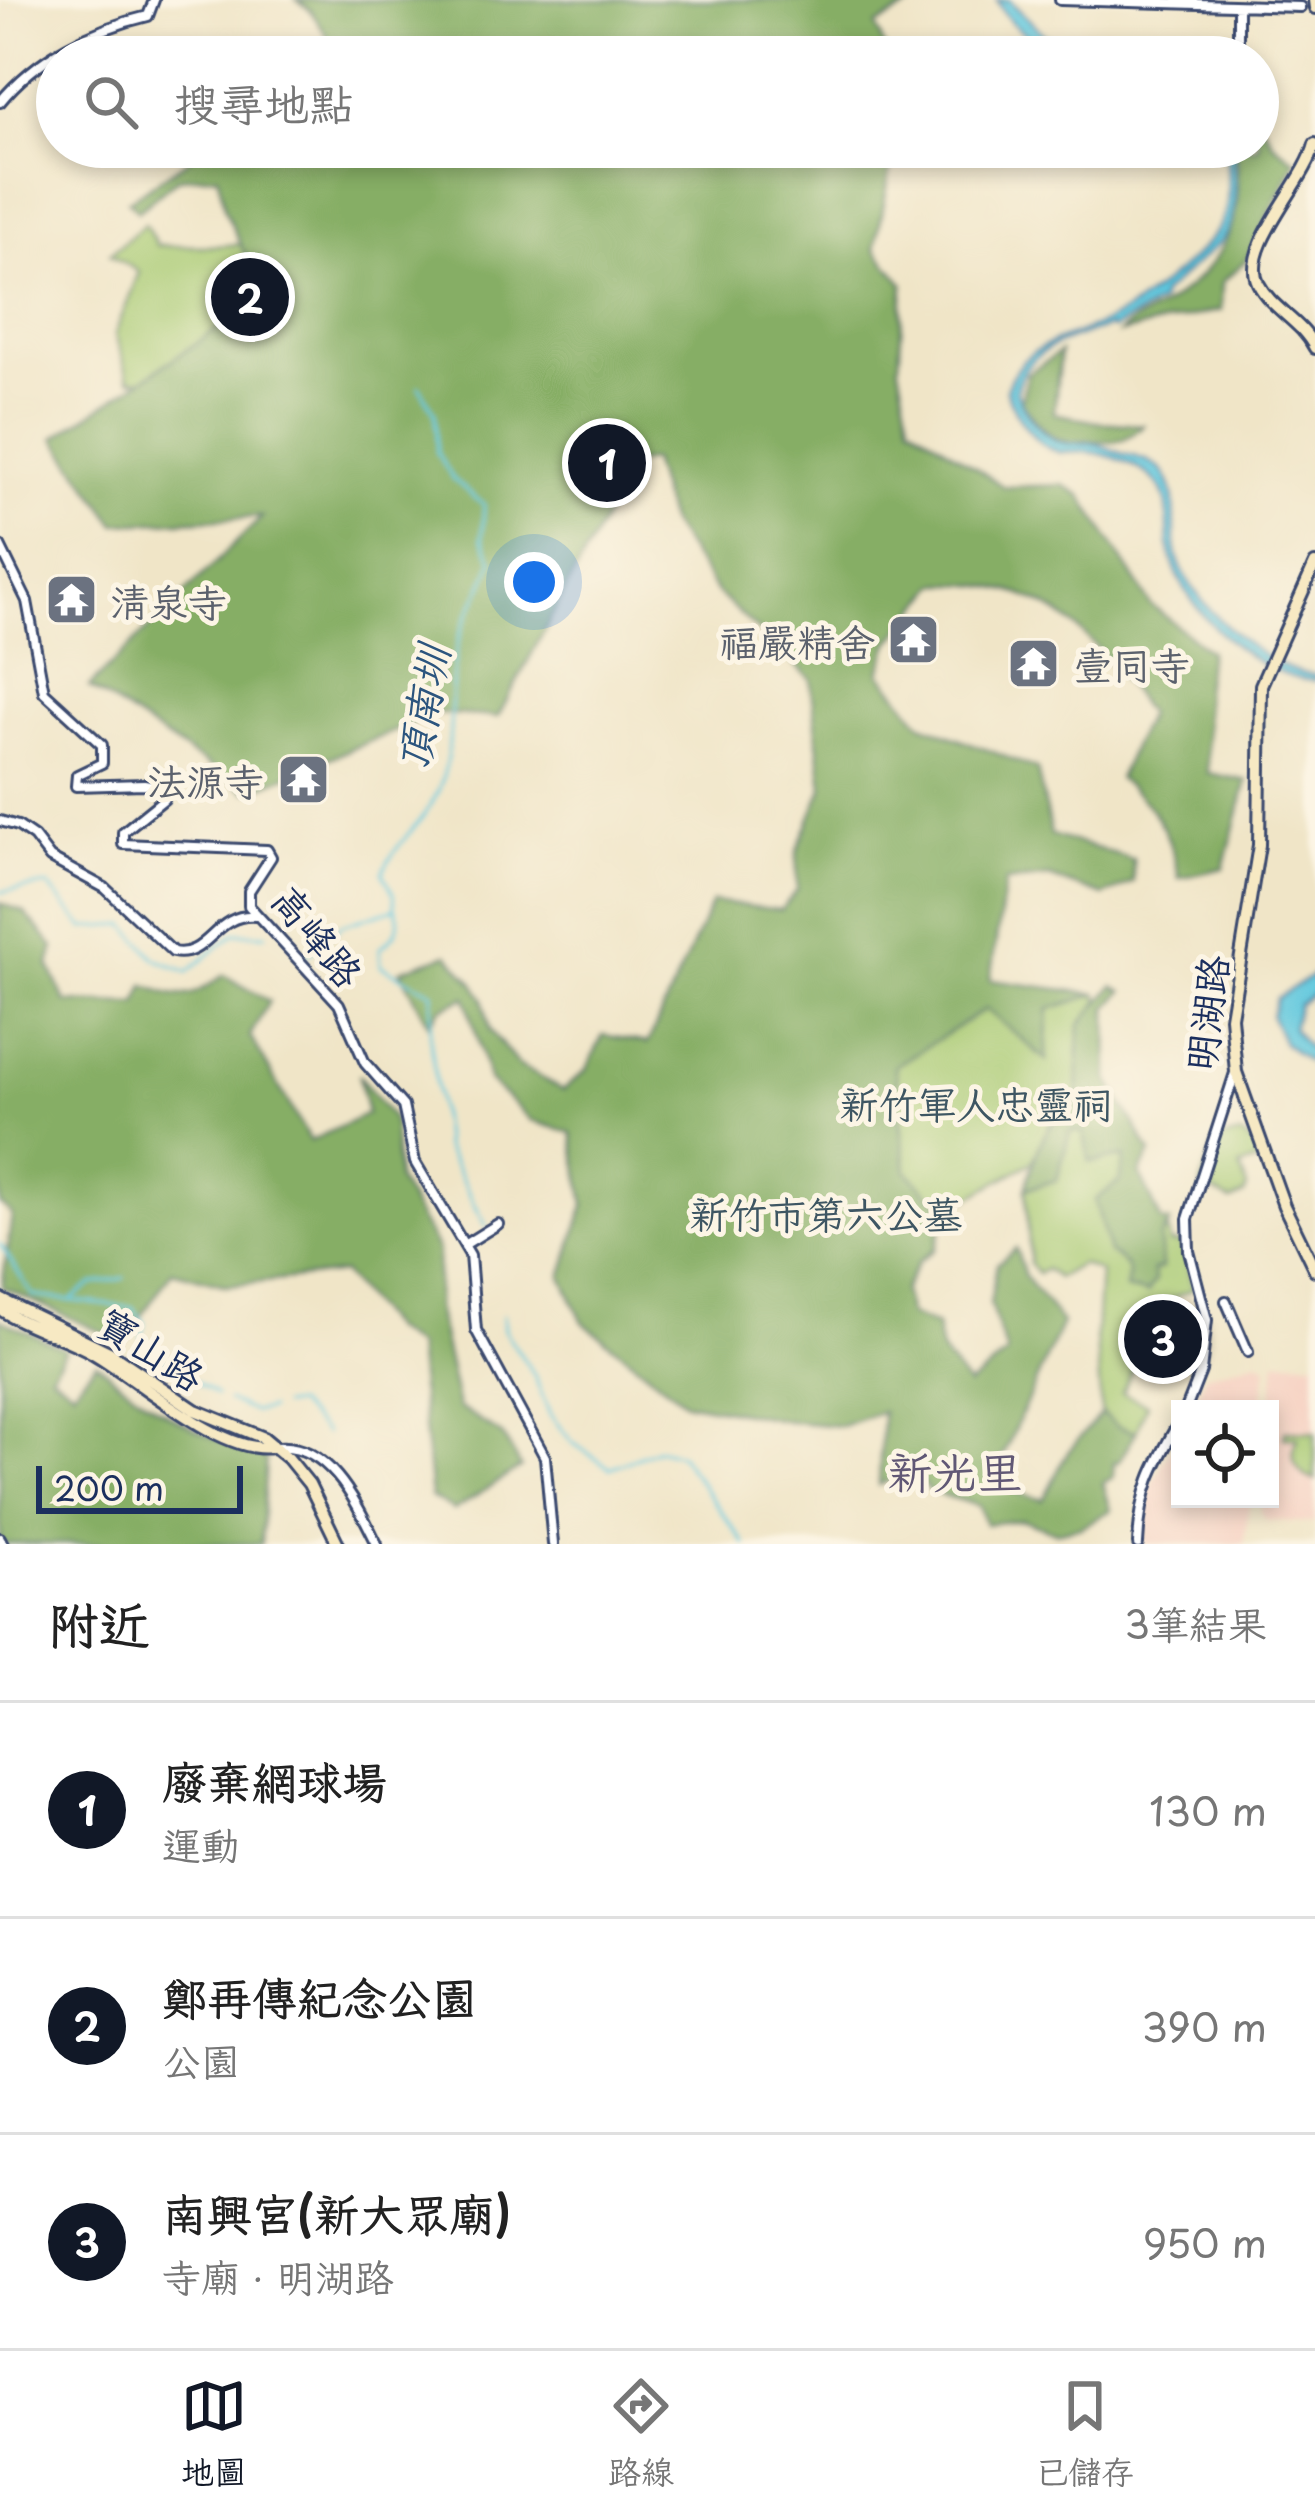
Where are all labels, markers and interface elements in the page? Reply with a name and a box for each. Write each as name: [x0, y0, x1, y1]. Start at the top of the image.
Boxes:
search box: [36, 36, 1279, 168]
text: 搜尋地點: [174, 68, 354, 136]
icon: search: [78, 69, 144, 135]
pin: 2: [211, 252, 289, 342]
pin: 1: [568, 418, 646, 508]
your location: [504, 552, 564, 612]
place label: 清泉寺: [110, 571, 227, 630]
temple icon: 清泉寺: [43, 572, 99, 628]
place label: 福嚴精舍: [719, 611, 875, 670]
temple icon: 福嚴精舍: [886, 612, 942, 668]
place label: 壹同寺: [1073, 634, 1190, 693]
temple icon: 壹同寺: [1006, 635, 1062, 691]
water label: 頂南圳: [379, 637, 464, 776]
place label: 法源寺: [147, 750, 264, 809]
temple icon: 法源寺: [275, 751, 331, 807]
street label: 高峰路: [259, 871, 379, 999]
street label: 明湖路: [1169, 951, 1241, 1075]
park label: 新竹軍人忠靈祠: [839, 1073, 1113, 1132]
park label: 新竹市第六公墓: [689, 1183, 963, 1242]
street label: 寶山路: [87, 1292, 217, 1404]
pin: 3: [1124, 1294, 1202, 1384]
map controls: [1171, 1400, 1279, 1508]
button: locate: [1171, 1400, 1279, 1508]
district label: 新光里: [887, 1436, 1023, 1504]
scale bar: [36, 1460, 243, 1513]
text: 200 m: [54, 1462, 164, 1512]
text: 附近: [48, 1584, 150, 1661]
text: 3筆結果: [1124, 1593, 1267, 1652]
text: 廢棄網球場: [162, 1746, 387, 1814]
text: 1: [78, 1780, 96, 1839]
text: 130 m: [1149, 1780, 1267, 1839]
text: 運動: [162, 1814, 240, 1873]
text: 鄭再傳紀念公園: [162, 1962, 477, 2030]
text: 2: [73, 1996, 101, 2055]
text: 390 m: [1142, 1996, 1267, 2055]
text: 公園: [162, 2030, 240, 2089]
text: 南興宮(新大眾廟): [162, 2178, 511, 2246]
text: 3: [74, 2212, 100, 2271]
text: 950 m: [1143, 2212, 1267, 2271]
text: 寺廟 · 明湖路: [162, 2246, 394, 2305]
tab: 地圖: [181, 2373, 247, 2495]
tab: 路線: [608, 2373, 674, 2495]
tab: 已儲存: [1035, 2373, 1134, 2495]

